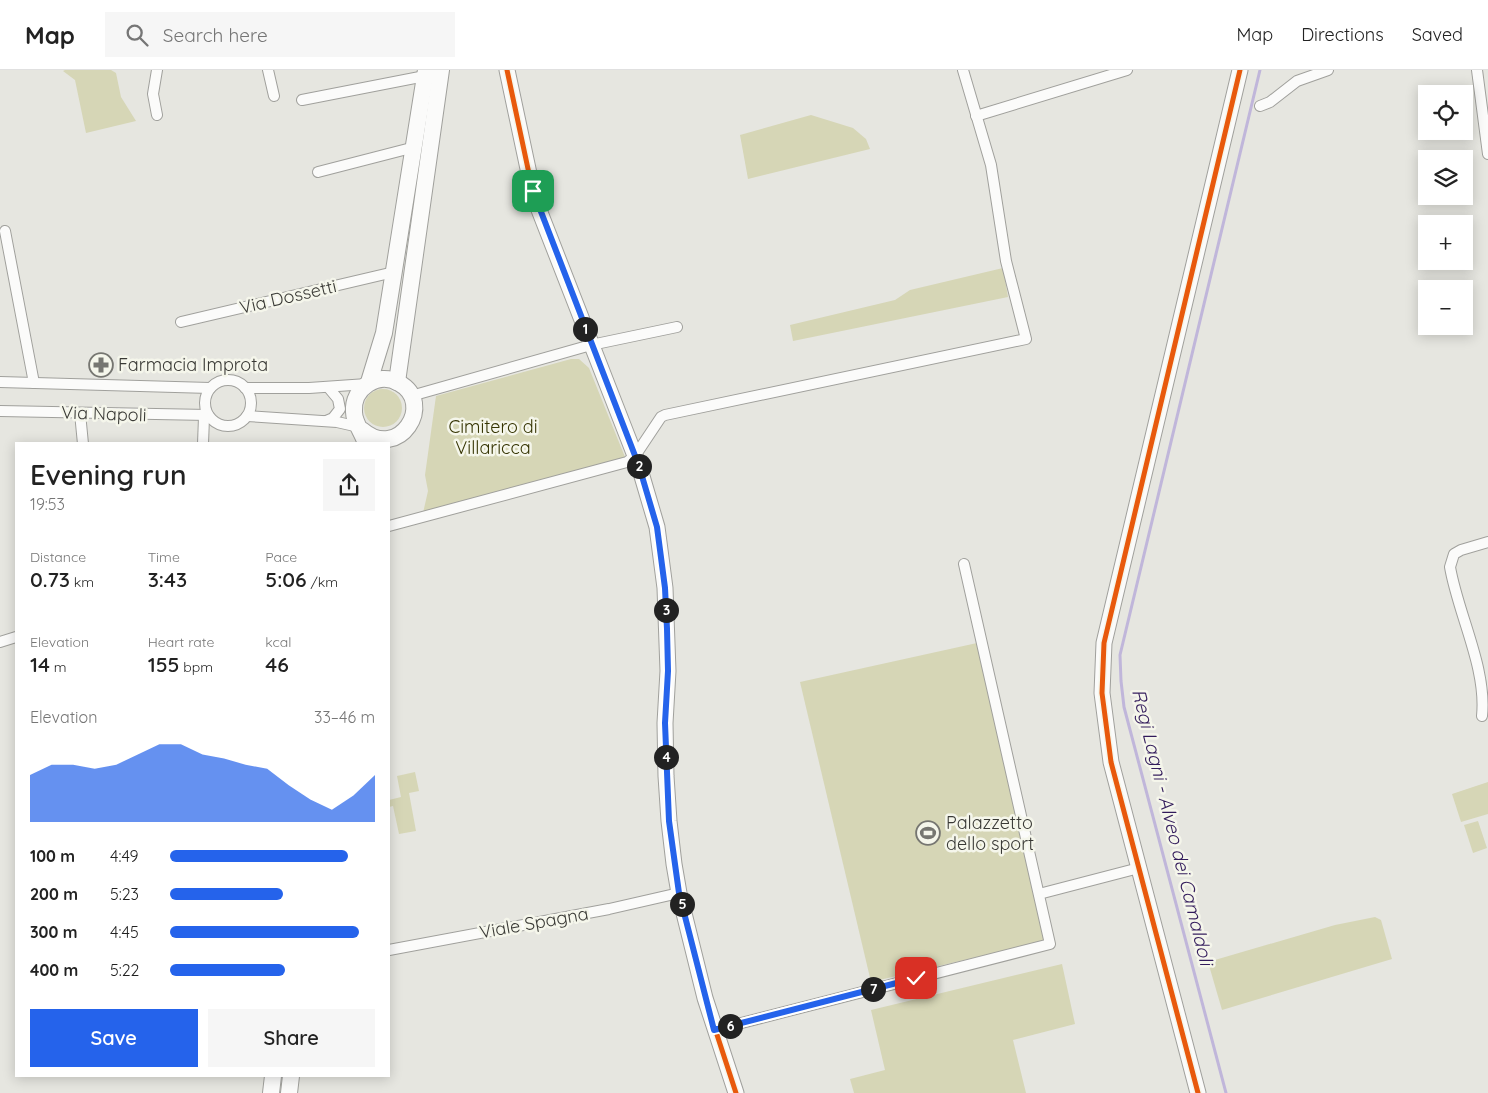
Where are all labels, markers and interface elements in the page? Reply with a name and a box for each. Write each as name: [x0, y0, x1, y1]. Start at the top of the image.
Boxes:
search box: [105, 12, 455, 57]
text: Map: [25, 20, 75, 50]
icon: search: [123, 21, 151, 49]
text: Search here: [163, 23, 268, 47]
text: Map: [1236, 23, 1273, 46]
text: Directions: [1301, 23, 1384, 46]
text: Saved: [1412, 23, 1463, 46]
map controls: [1418, 85, 1473, 335]
button: locate: [1418, 85, 1473, 140]
button: layers: [1418, 150, 1473, 205]
pin: [512, 170, 554, 212]
icon: arrive: [519, 177, 547, 205]
button: +: [1418, 215, 1473, 270]
street label: Via Dossetti: [237, 274, 339, 319]
button: −: [1418, 280, 1473, 335]
pin: 1: [572, 316, 598, 342]
text: 1: [583, 320, 588, 338]
pharmacy icon: Farmacia Improta: [88, 352, 114, 378]
place label: Farmacia Improta: [118, 353, 268, 376]
street label: Via Napoli: [61, 401, 147, 426]
park label: Cimitero di Villaricca: [448, 415, 538, 459]
pin: 2: [626, 454, 652, 478]
text: Evening run: [30, 457, 187, 492]
text: 2: [636, 457, 643, 475]
button: share: [323, 459, 375, 511]
text: 19:53: [30, 494, 65, 514]
text: Distance: [30, 548, 86, 566]
text: Time: [148, 548, 180, 566]
text: Pace: [265, 548, 297, 566]
text: 0.73: [30, 566, 70, 592]
text: 3:43: [148, 566, 187, 592]
text: 5:06: [265, 566, 307, 592]
text: km: [70, 573, 94, 591]
text: /km: [307, 573, 338, 591]
pin: 3: [654, 598, 678, 622]
text: 3: [663, 601, 670, 619]
text: Elevation: [30, 633, 89, 651]
text: Heart rate: [148, 633, 214, 651]
text: kcal: [265, 633, 291, 651]
text: 14: [30, 651, 50, 677]
text: 155: [148, 651, 179, 677]
text: 46: [265, 651, 289, 677]
text: m: [50, 658, 66, 676]
text: bpm: [179, 658, 213, 676]
water label: Regi Lagni - Alveo dei Camaldoli: [1127, 686, 1219, 970]
text: Elevation: [30, 707, 97, 727]
text: 33–46 m: [314, 707, 375, 727]
pin: 4: [654, 744, 678, 770]
text: 4: [662, 748, 671, 766]
place label: Palazzetto dello sport: [946, 811, 1034, 855]
sports icon: Palazzetto dello sport: [915, 820, 941, 846]
text: 100 m: [30, 846, 75, 866]
text: 4:49: [110, 846, 138, 866]
text: 200 m: [30, 884, 78, 904]
text: 5:23: [110, 884, 139, 904]
pin: 5: [670, 892, 694, 916]
text: 5: [678, 895, 687, 913]
street label: Viale Spagna: [478, 902, 590, 943]
text: 300 m: [30, 922, 77, 942]
text: 4:45: [110, 922, 139, 942]
pin: [895, 957, 937, 999]
text: 400 m: [30, 960, 78, 980]
text: 5:22: [110, 960, 139, 980]
icon: check: [902, 964, 930, 992]
pin: 7: [860, 976, 886, 1002]
text: 7: [870, 980, 877, 998]
button: Save: [30, 1009, 198, 1067]
button: Share: [208, 1009, 375, 1067]
pin: 6: [718, 1014, 742, 1038]
text: 6: [727, 1017, 734, 1035]

